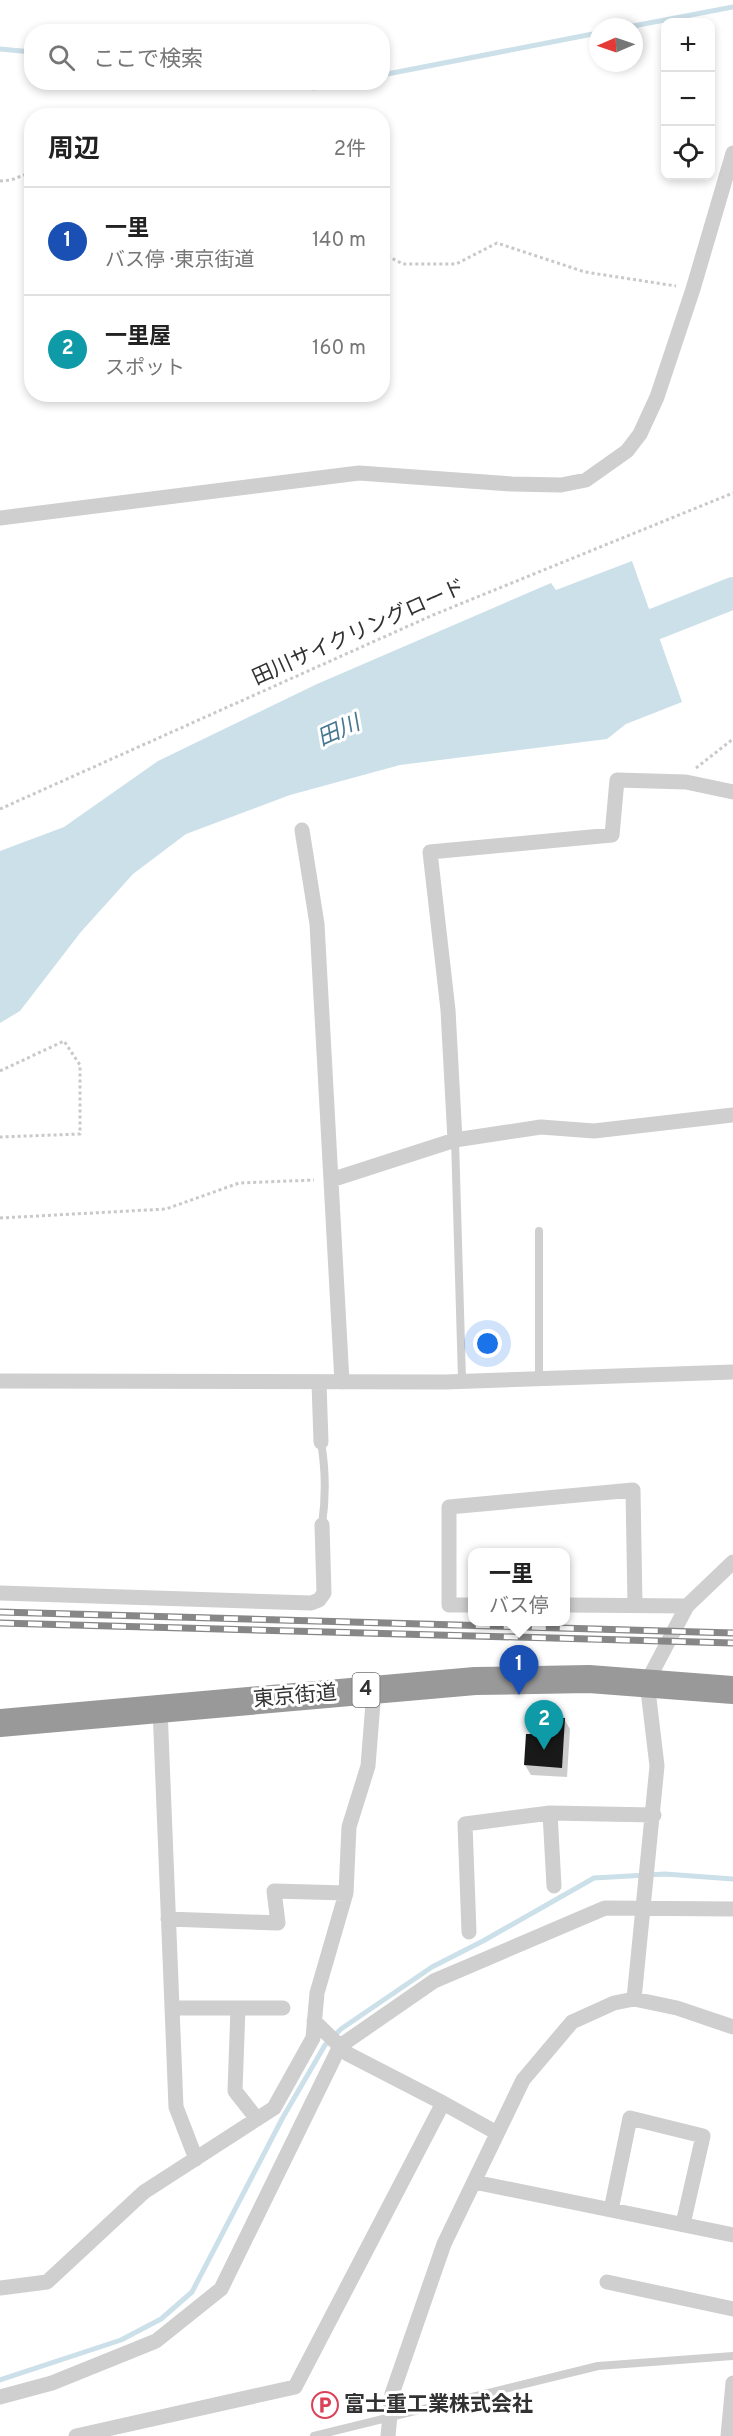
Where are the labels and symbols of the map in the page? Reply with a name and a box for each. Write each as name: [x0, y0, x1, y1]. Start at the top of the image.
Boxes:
north arrow: [589, 18, 643, 72]
street label: 田川サイクリングロード: [248, 574, 470, 692]
water label: 田川: [313, 710, 366, 753]
your location: [473, 1329, 502, 1358]
pin: 1: [500, 1646, 538, 1695]
road number: 4: [352, 1673, 380, 1707]
street label: 東京街道: [252, 1680, 338, 1714]
pin: 2: [524, 1700, 564, 1750]
parking icon: 富士重工業株式会社: [310, 2390, 340, 2420]
place label: 富士重工業株式会社: [344, 2392, 533, 2419]

